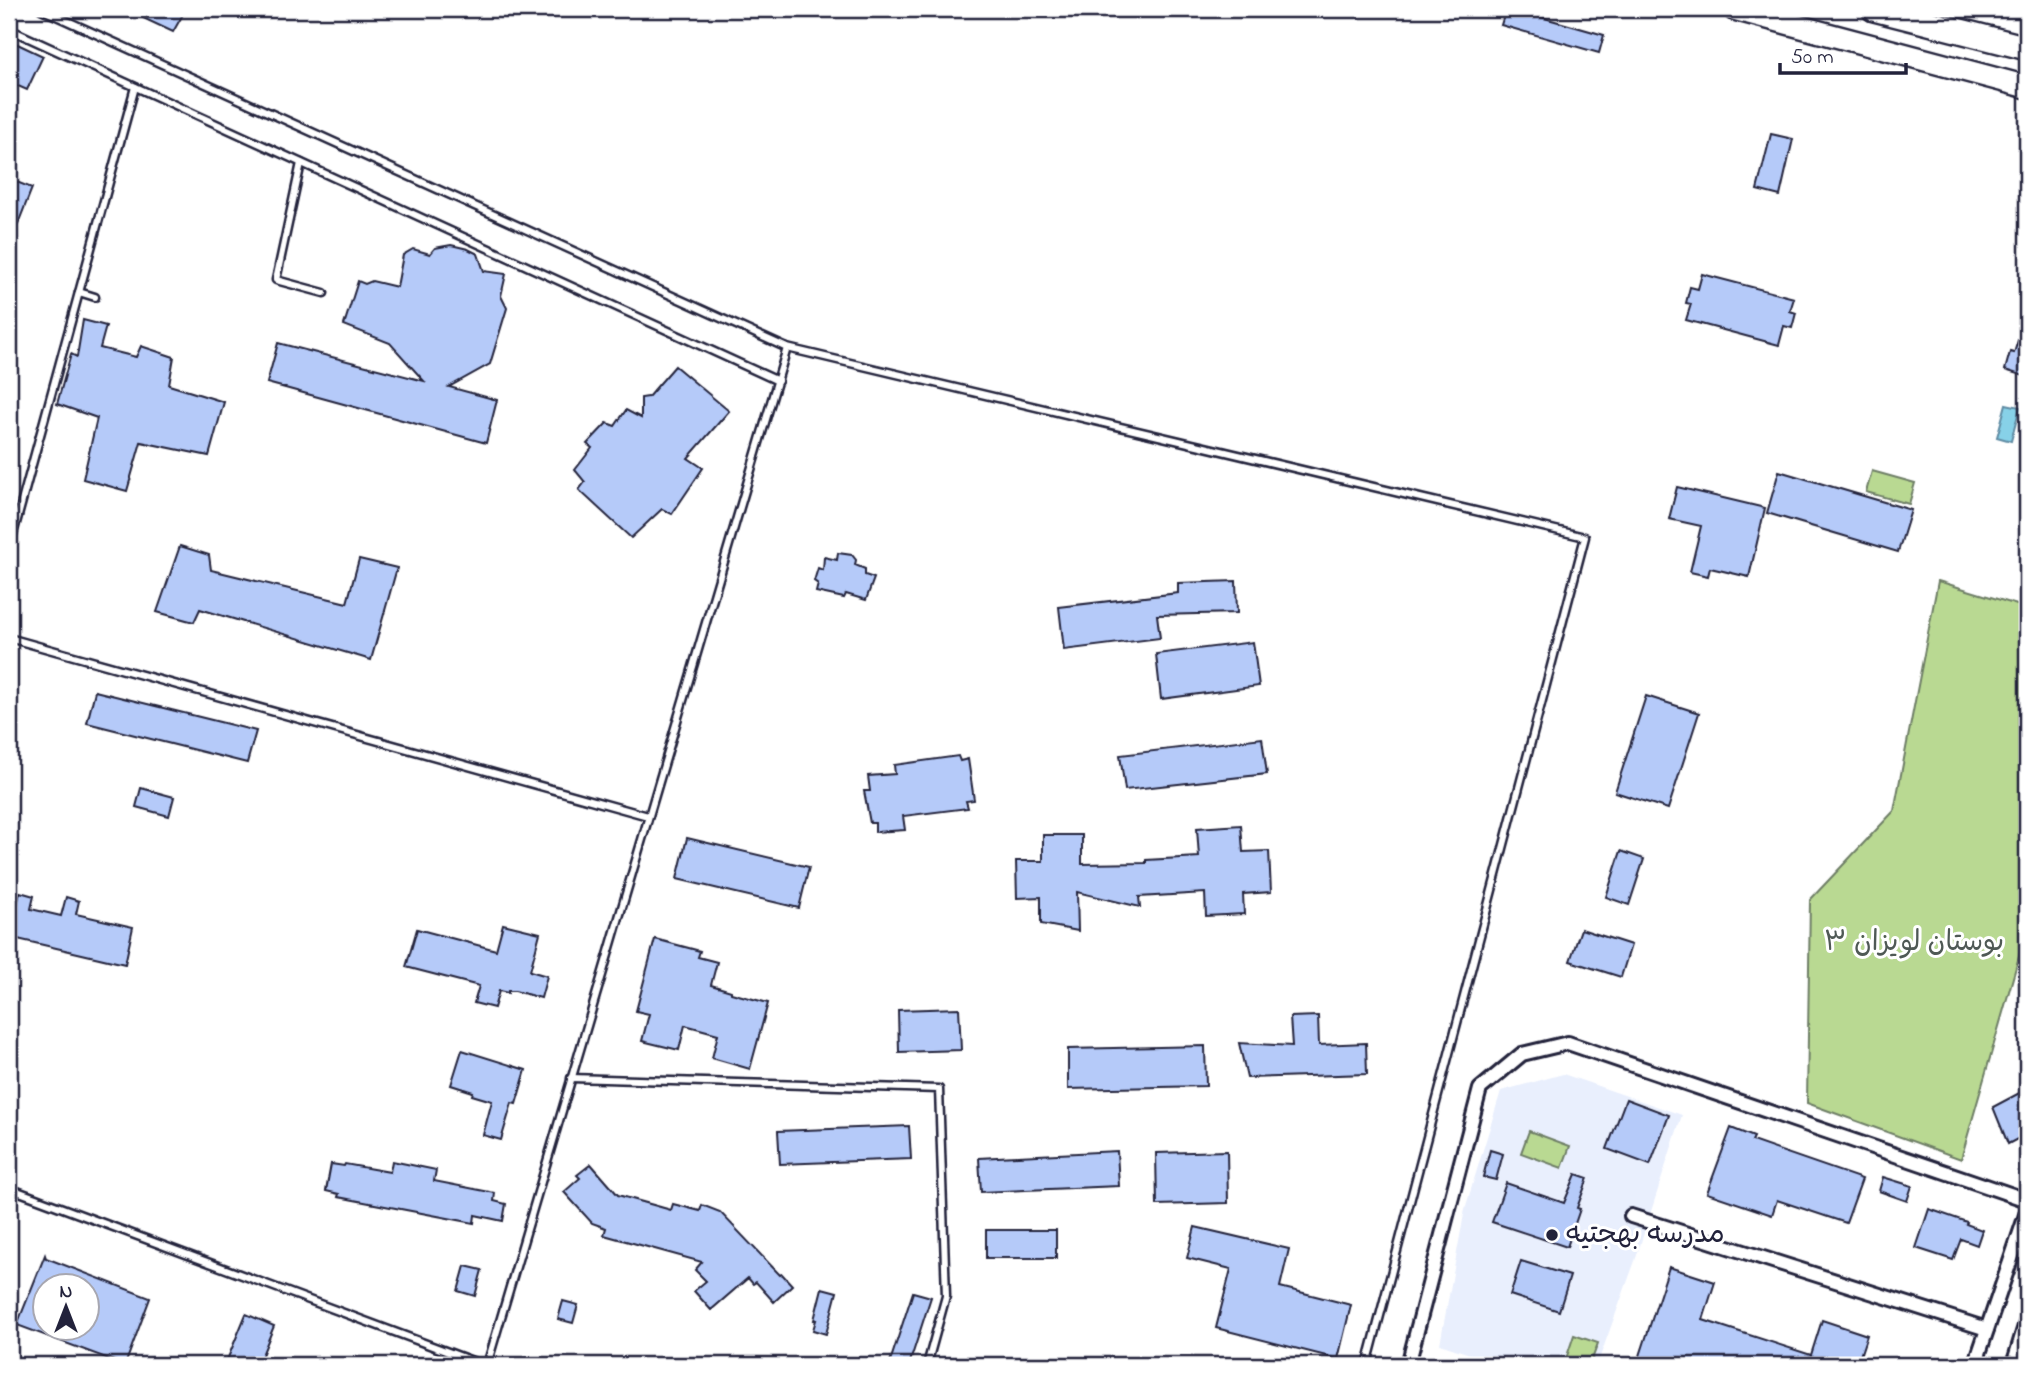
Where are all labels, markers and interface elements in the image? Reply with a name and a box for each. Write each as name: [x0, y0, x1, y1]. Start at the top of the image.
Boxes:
scale bar: [1780, 32, 1906, 76]
text: 50 m: [1791, 43, 1834, 73]
park label: بوستان لویزان ۳: [1824, 923, 2004, 964]
place label: مدرسه بهجتیه: [1566, 1215, 1725, 1256]
marker: مدرسه بهجتیه: [1544, 1227, 1560, 1243]
north arrow: [32, 1272, 102, 1342]
text: N: [60, 1279, 73, 1306]

